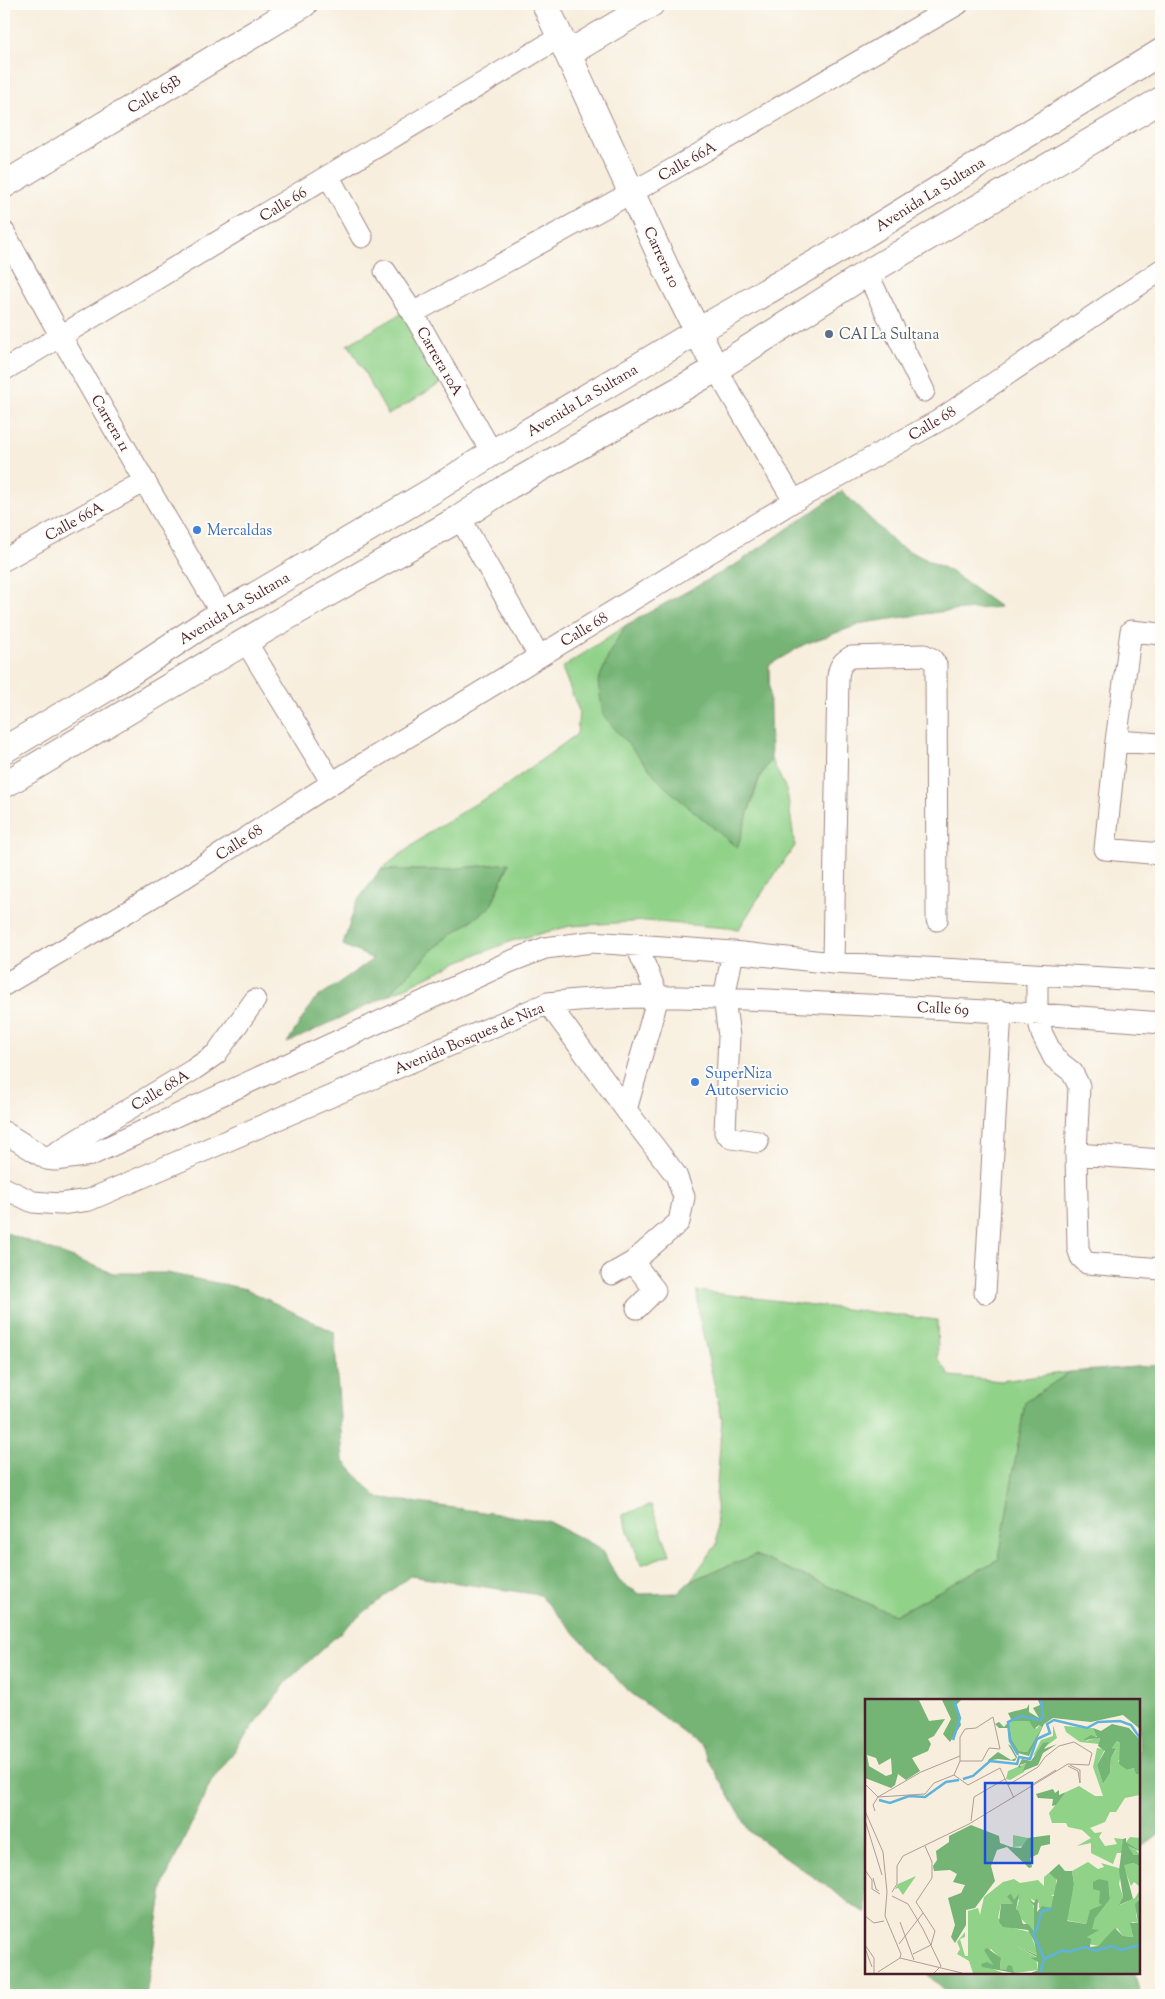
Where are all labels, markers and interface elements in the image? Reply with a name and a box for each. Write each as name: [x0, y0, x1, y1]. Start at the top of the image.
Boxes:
street label: Calle 65B: [124, 71, 186, 120]
street label: Calle 66A: [655, 137, 721, 187]
street label: Avenida La Sultana: [872, 153, 990, 238]
street label: Calle 66: [256, 183, 312, 228]
street label: Carrera 10: [637, 224, 684, 292]
street label: Carrera 10A: [410, 323, 467, 400]
place label: CAI La Sultana: [839, 325, 939, 346]
marker: CAI La Sultana: [823, 328, 835, 340]
street label: Avenida La Sultana: [523, 360, 642, 443]
street label: Carrera 11: [85, 391, 134, 456]
street label: Calle 68: [905, 402, 961, 447]
street label: Calle 66A: [42, 498, 108, 547]
place label: Mercaldas: [207, 521, 272, 542]
marker: Mercaldas: [191, 524, 203, 536]
street label: Avenida La Sultana: [175, 568, 294, 651]
street label: Calle 68: [557, 608, 613, 653]
street label: Calle 68: [212, 820, 267, 866]
street label: Avenida Bosques de Niza: [391, 998, 548, 1081]
street label: Calle 69: [916, 998, 969, 1021]
place label: SuperNiza Autoservicio: [705, 1064, 788, 1102]
street label: Calle 68A: [128, 1066, 194, 1117]
marker: SuperNiza Autoservicio: [689, 1076, 701, 1088]
inset map: [865, 1699, 1140, 1974]

